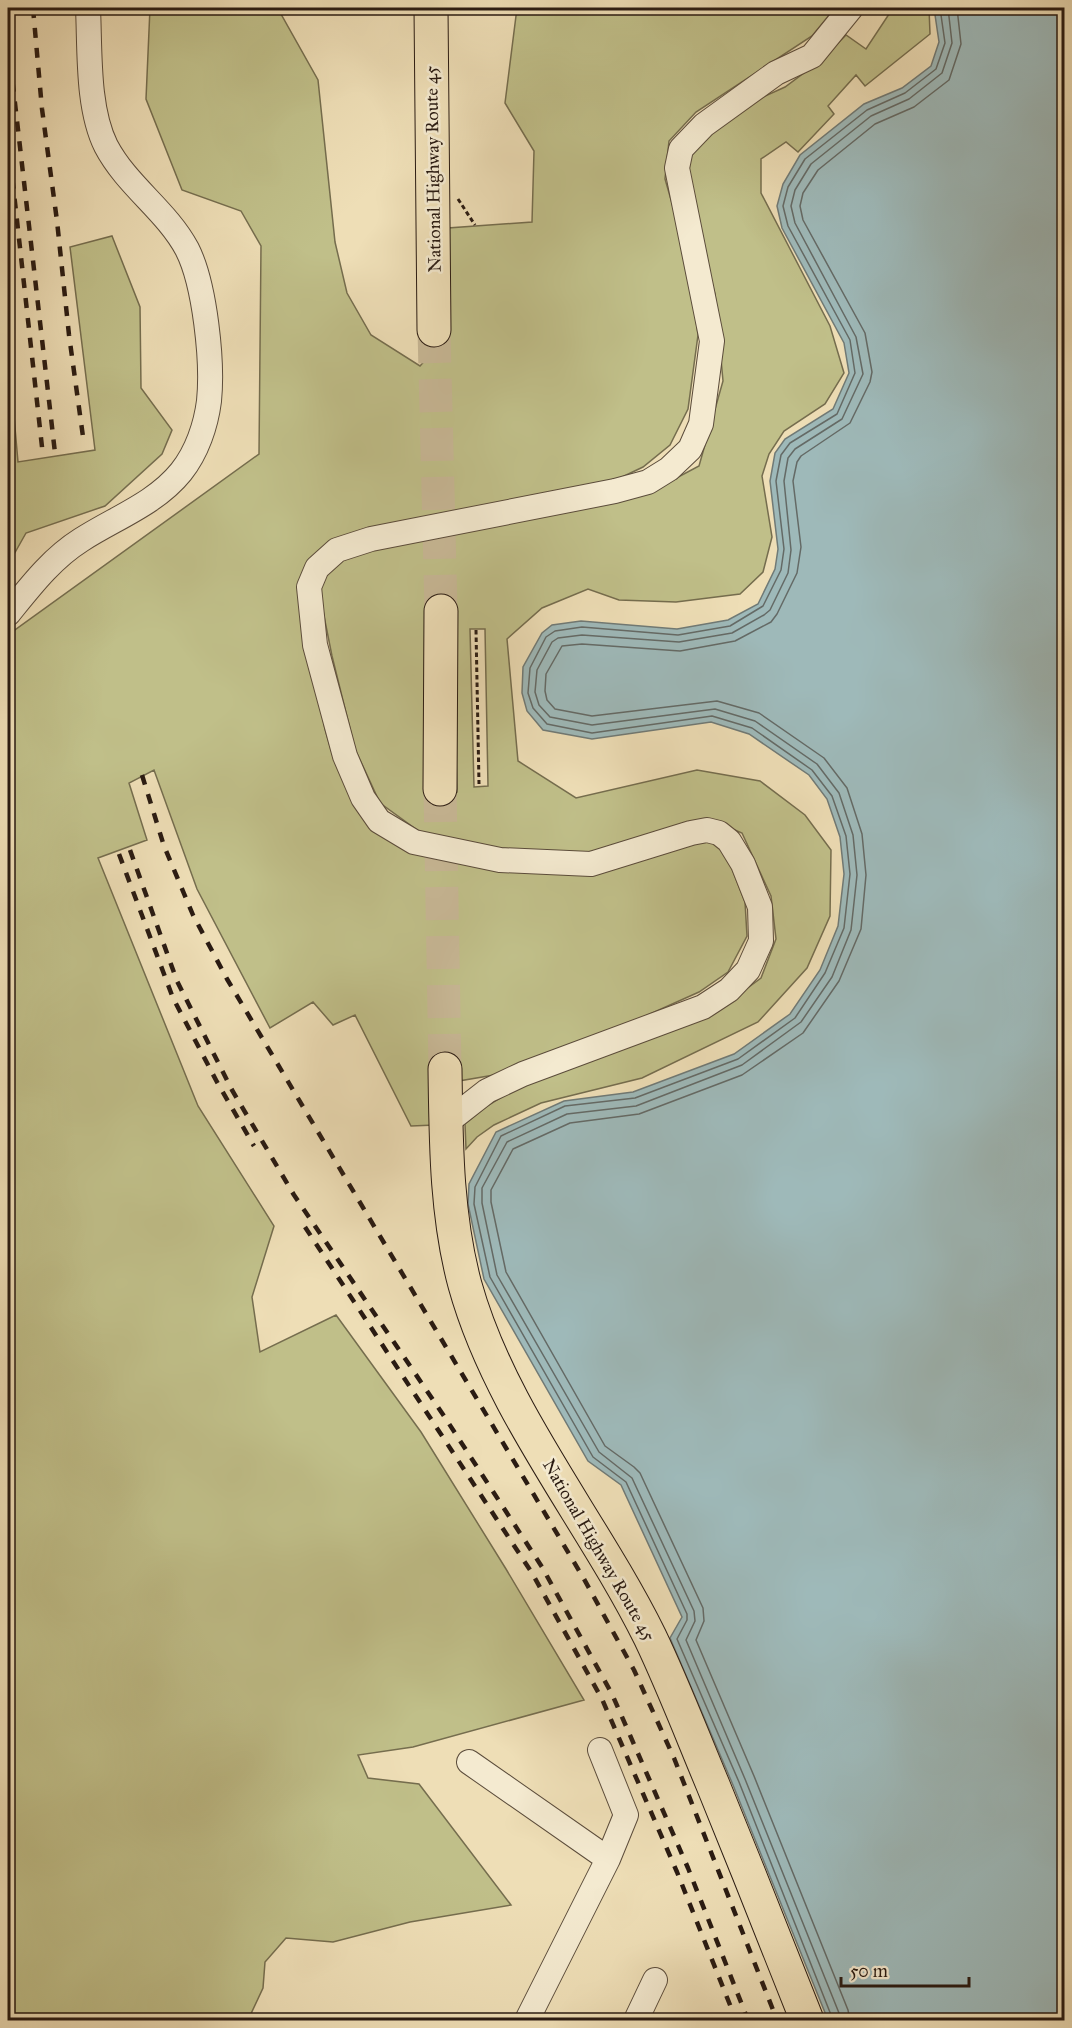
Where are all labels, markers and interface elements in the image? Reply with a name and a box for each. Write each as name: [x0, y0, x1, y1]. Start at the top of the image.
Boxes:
street label: National Highway Route 45: [420, 65, 447, 272]
street label: National Highway Route 45: [537, 1455, 660, 1646]
scale bar: [841, 1950, 968, 1988]
text: 50 m: [850, 1960, 888, 1982]

